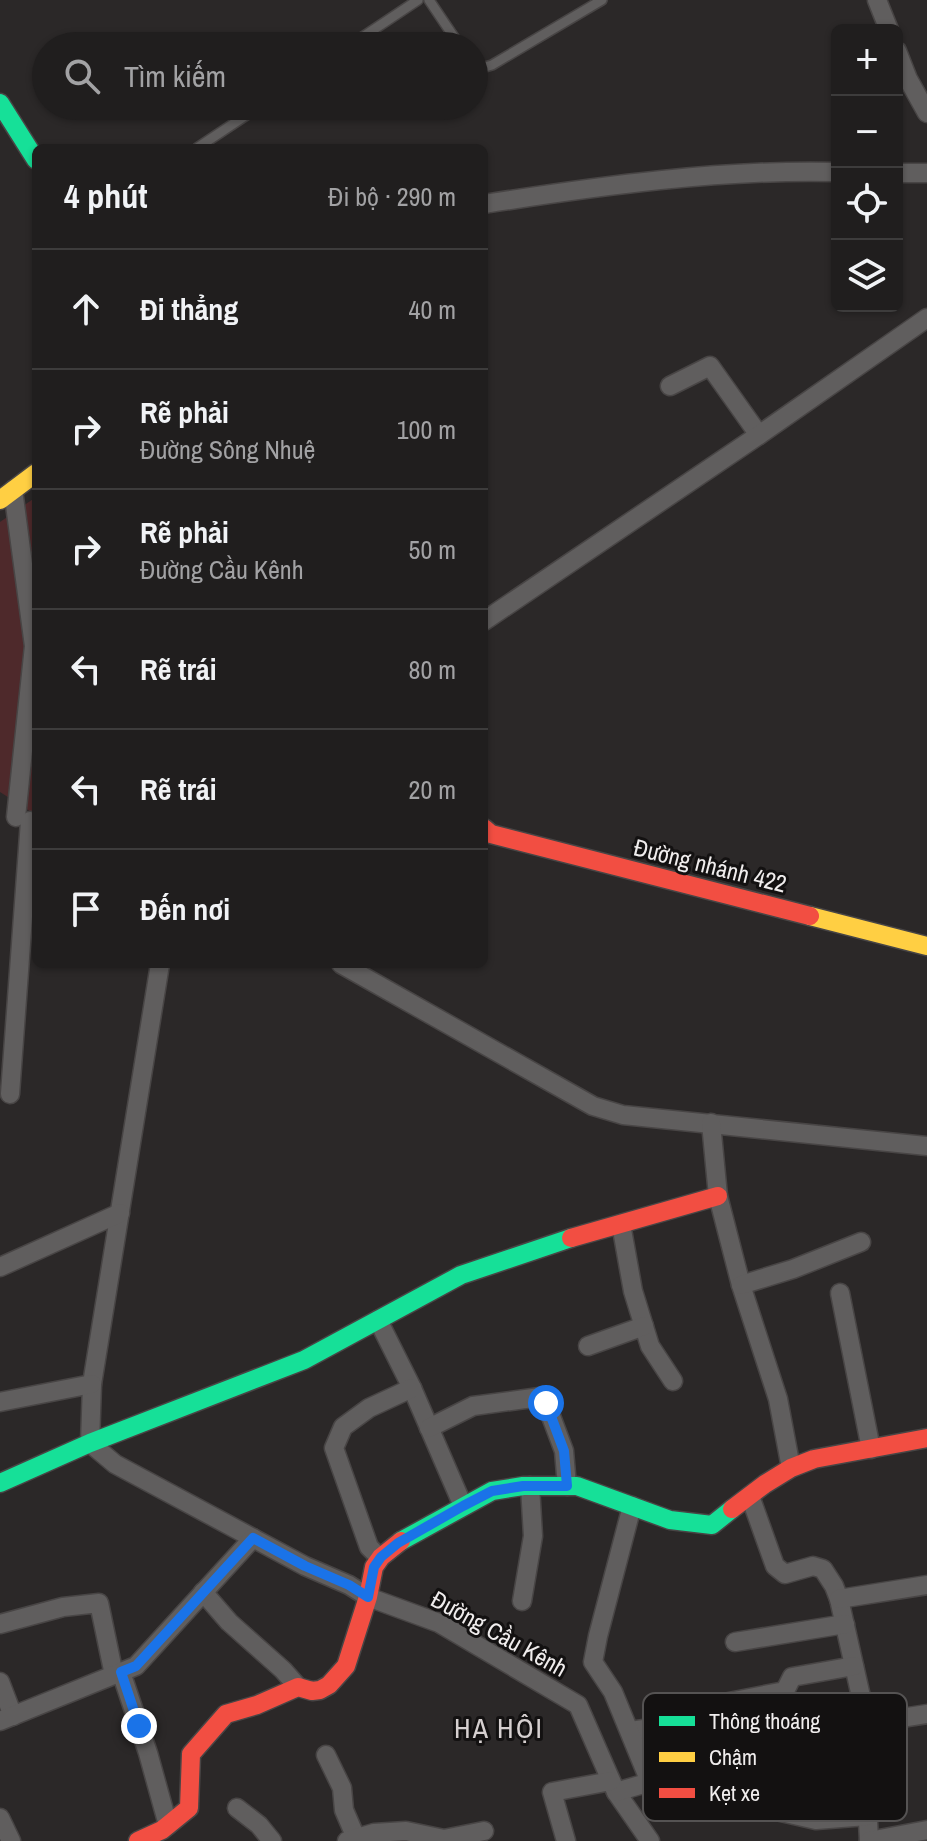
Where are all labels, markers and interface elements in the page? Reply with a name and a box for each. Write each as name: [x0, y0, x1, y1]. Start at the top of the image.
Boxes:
map controls: [831, 24, 903, 312]
button: +: [831, 24, 903, 96]
search box: [32, 32, 488, 120]
icon: search: [60, 54, 104, 98]
text: Tìm kiếm: [124, 56, 226, 96]
button: −: [831, 96, 903, 168]
button: locate: [831, 168, 903, 240]
text: 4 phút: [64, 173, 148, 219]
text: Đi bộ · 290 m: [328, 179, 456, 214]
button: layers: [831, 240, 903, 312]
icon: ahead: [64, 287, 108, 331]
text: Đi thẳng: [140, 289, 238, 329]
text: 40 m: [409, 292, 456, 327]
text: Rẽ phải: [140, 392, 229, 432]
icon: right: [64, 407, 108, 451]
text: 100 m: [397, 412, 456, 447]
text: Đường Sông Nhuệ: [140, 432, 315, 467]
text: Rẽ phải: [140, 512, 229, 552]
icon: right: [64, 527, 108, 571]
text: 50 m: [409, 532, 456, 567]
text: Đường Cầu Kênh: [140, 552, 304, 587]
icon: left: [64, 647, 108, 691]
text: Rẽ trái: [140, 649, 217, 689]
text: 80 m: [409, 652, 456, 687]
icon: left: [64, 767, 108, 811]
text: Rẽ trái: [140, 769, 217, 809]
text: 20 m: [409, 772, 456, 807]
street label: Đường nhánh 422: [630, 831, 790, 899]
icon: arrive: [64, 887, 108, 931]
text: Đến nơi: [140, 889, 230, 929]
route start: [528, 1385, 564, 1421]
street label: Đường Cầu Kênh: [426, 1583, 573, 1684]
legend: [643, 1693, 907, 1821]
text: Thông thoáng: [709, 1706, 820, 1736]
route end: [121, 1708, 157, 1744]
district label: HẠ HỘI: [454, 1709, 544, 1747]
text: Chậm: [709, 1742, 757, 1772]
text: Kẹt xe: [709, 1778, 760, 1808]

